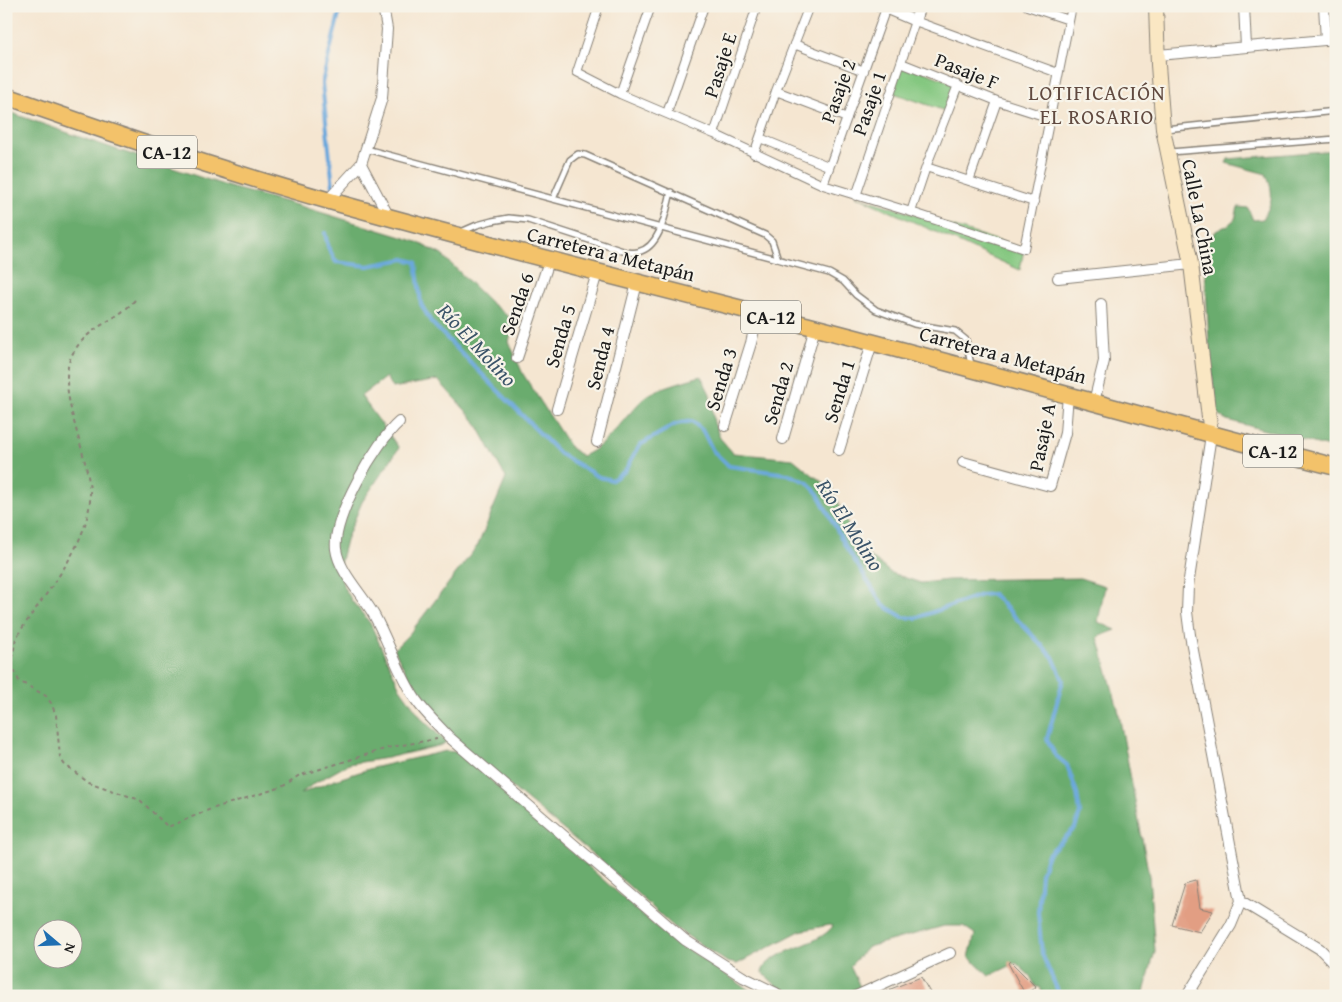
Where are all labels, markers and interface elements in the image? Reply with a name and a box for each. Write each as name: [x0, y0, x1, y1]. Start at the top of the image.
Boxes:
street label: Pasaje E: [695, 29, 744, 101]
street label: Pasaje F: [931, 45, 1003, 96]
street label: Pasaje 2: [813, 55, 863, 127]
street label: Pasaje 1: [844, 67, 893, 139]
district label: LOTIFICACIÓN EL ROSARIO: [1028, 77, 1166, 132]
road number: CA-12: [137, 136, 197, 168]
street label: Calle La China: [1175, 157, 1226, 278]
street label: Carretera a Metapán: [524, 219, 698, 288]
street label: Senda 6: [492, 269, 541, 339]
water label: Río El Molino: [430, 295, 524, 393]
road number: CA-12: [741, 300, 801, 334]
street label: Senda 5: [537, 301, 582, 371]
street label: Carretera a Metapán: [916, 318, 1090, 391]
street label: Senda 4: [578, 323, 621, 393]
street label: Senda 3: [697, 344, 744, 414]
street label: Senda 1: [815, 356, 862, 426]
street label: Senda 2: [755, 358, 800, 428]
street label: Pasaje A: [1021, 400, 1062, 473]
road number: CA-12: [1243, 434, 1303, 468]
water label: Río El Molino: [809, 472, 892, 577]
north arrow: [32, 920, 82, 970]
text: N: [59, 941, 81, 957]

